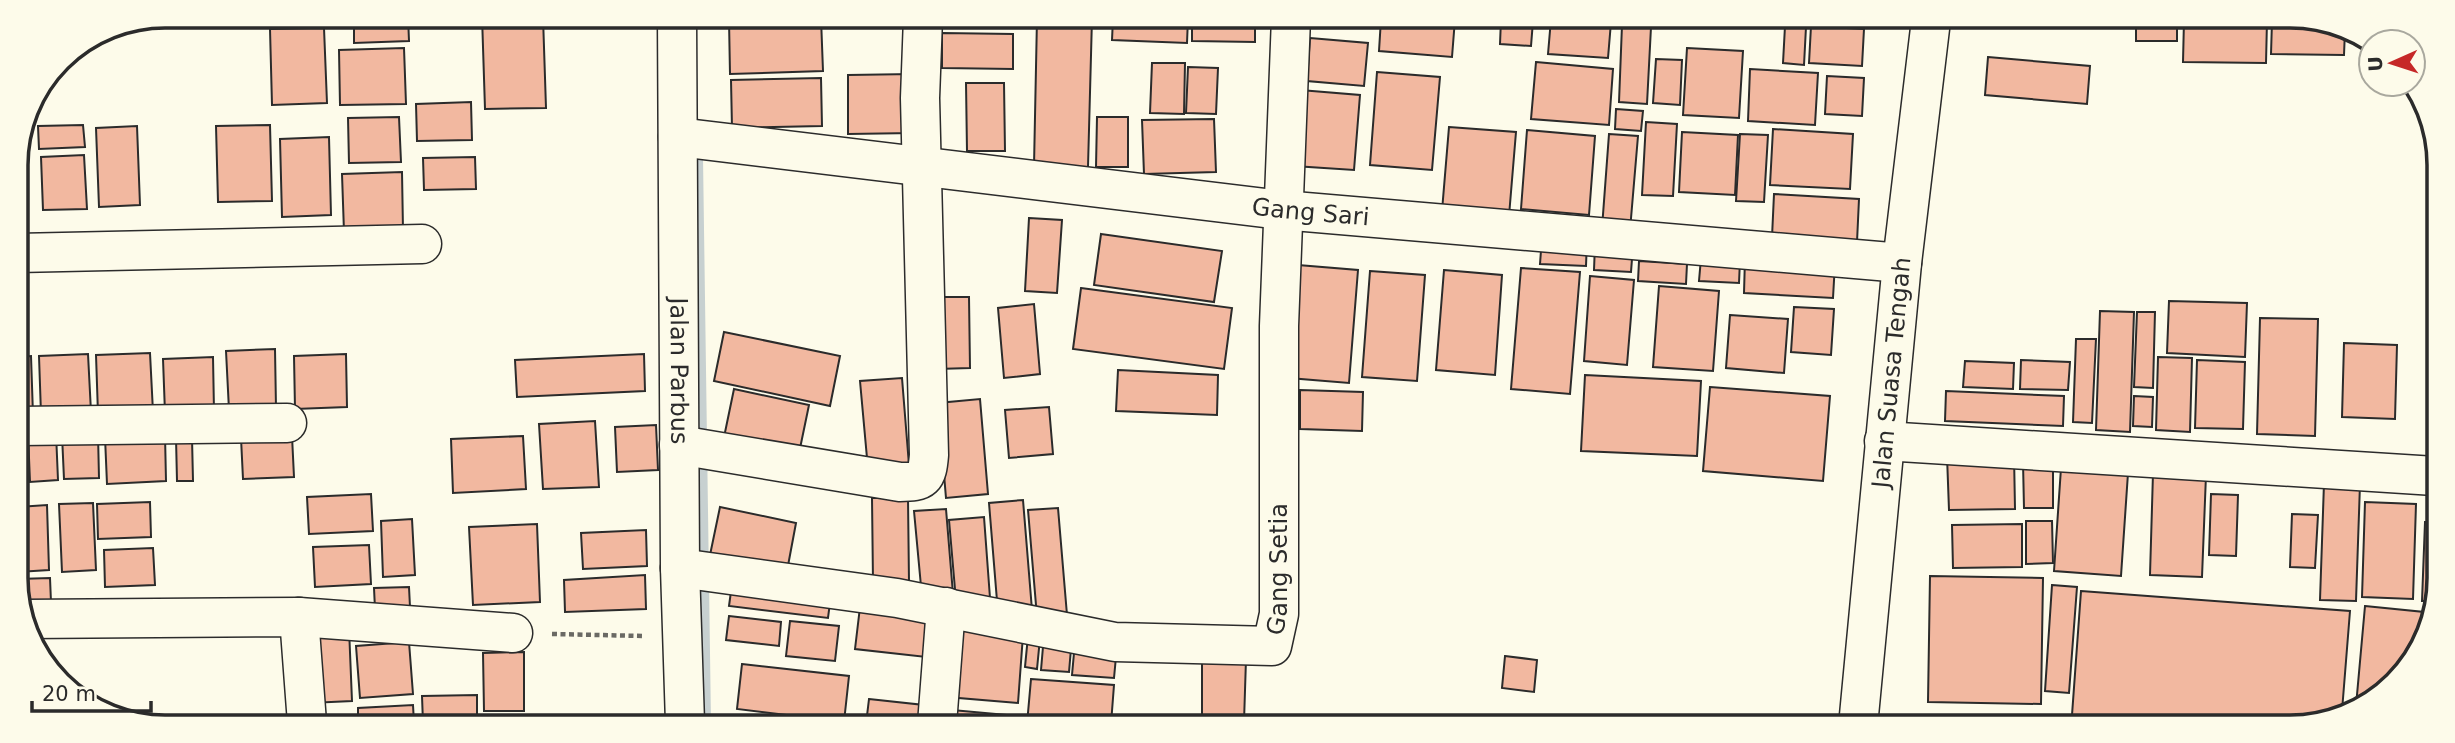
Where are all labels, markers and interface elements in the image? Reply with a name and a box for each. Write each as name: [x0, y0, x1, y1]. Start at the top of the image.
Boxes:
north arrow: [2357, 28, 2427, 98]
text: U: [2364, 56, 2386, 72]
street label: Gang Sari: [1250, 192, 1370, 231]
street label: Jalan Suasa Tengah: [1866, 256, 1916, 491]
street label: Jalan Parbus: [665, 295, 693, 445]
street label: Gang Setia: [1261, 503, 1293, 638]
scale bar: [32, 670, 150, 714]
text: 20 m: [42, 682, 96, 706]

